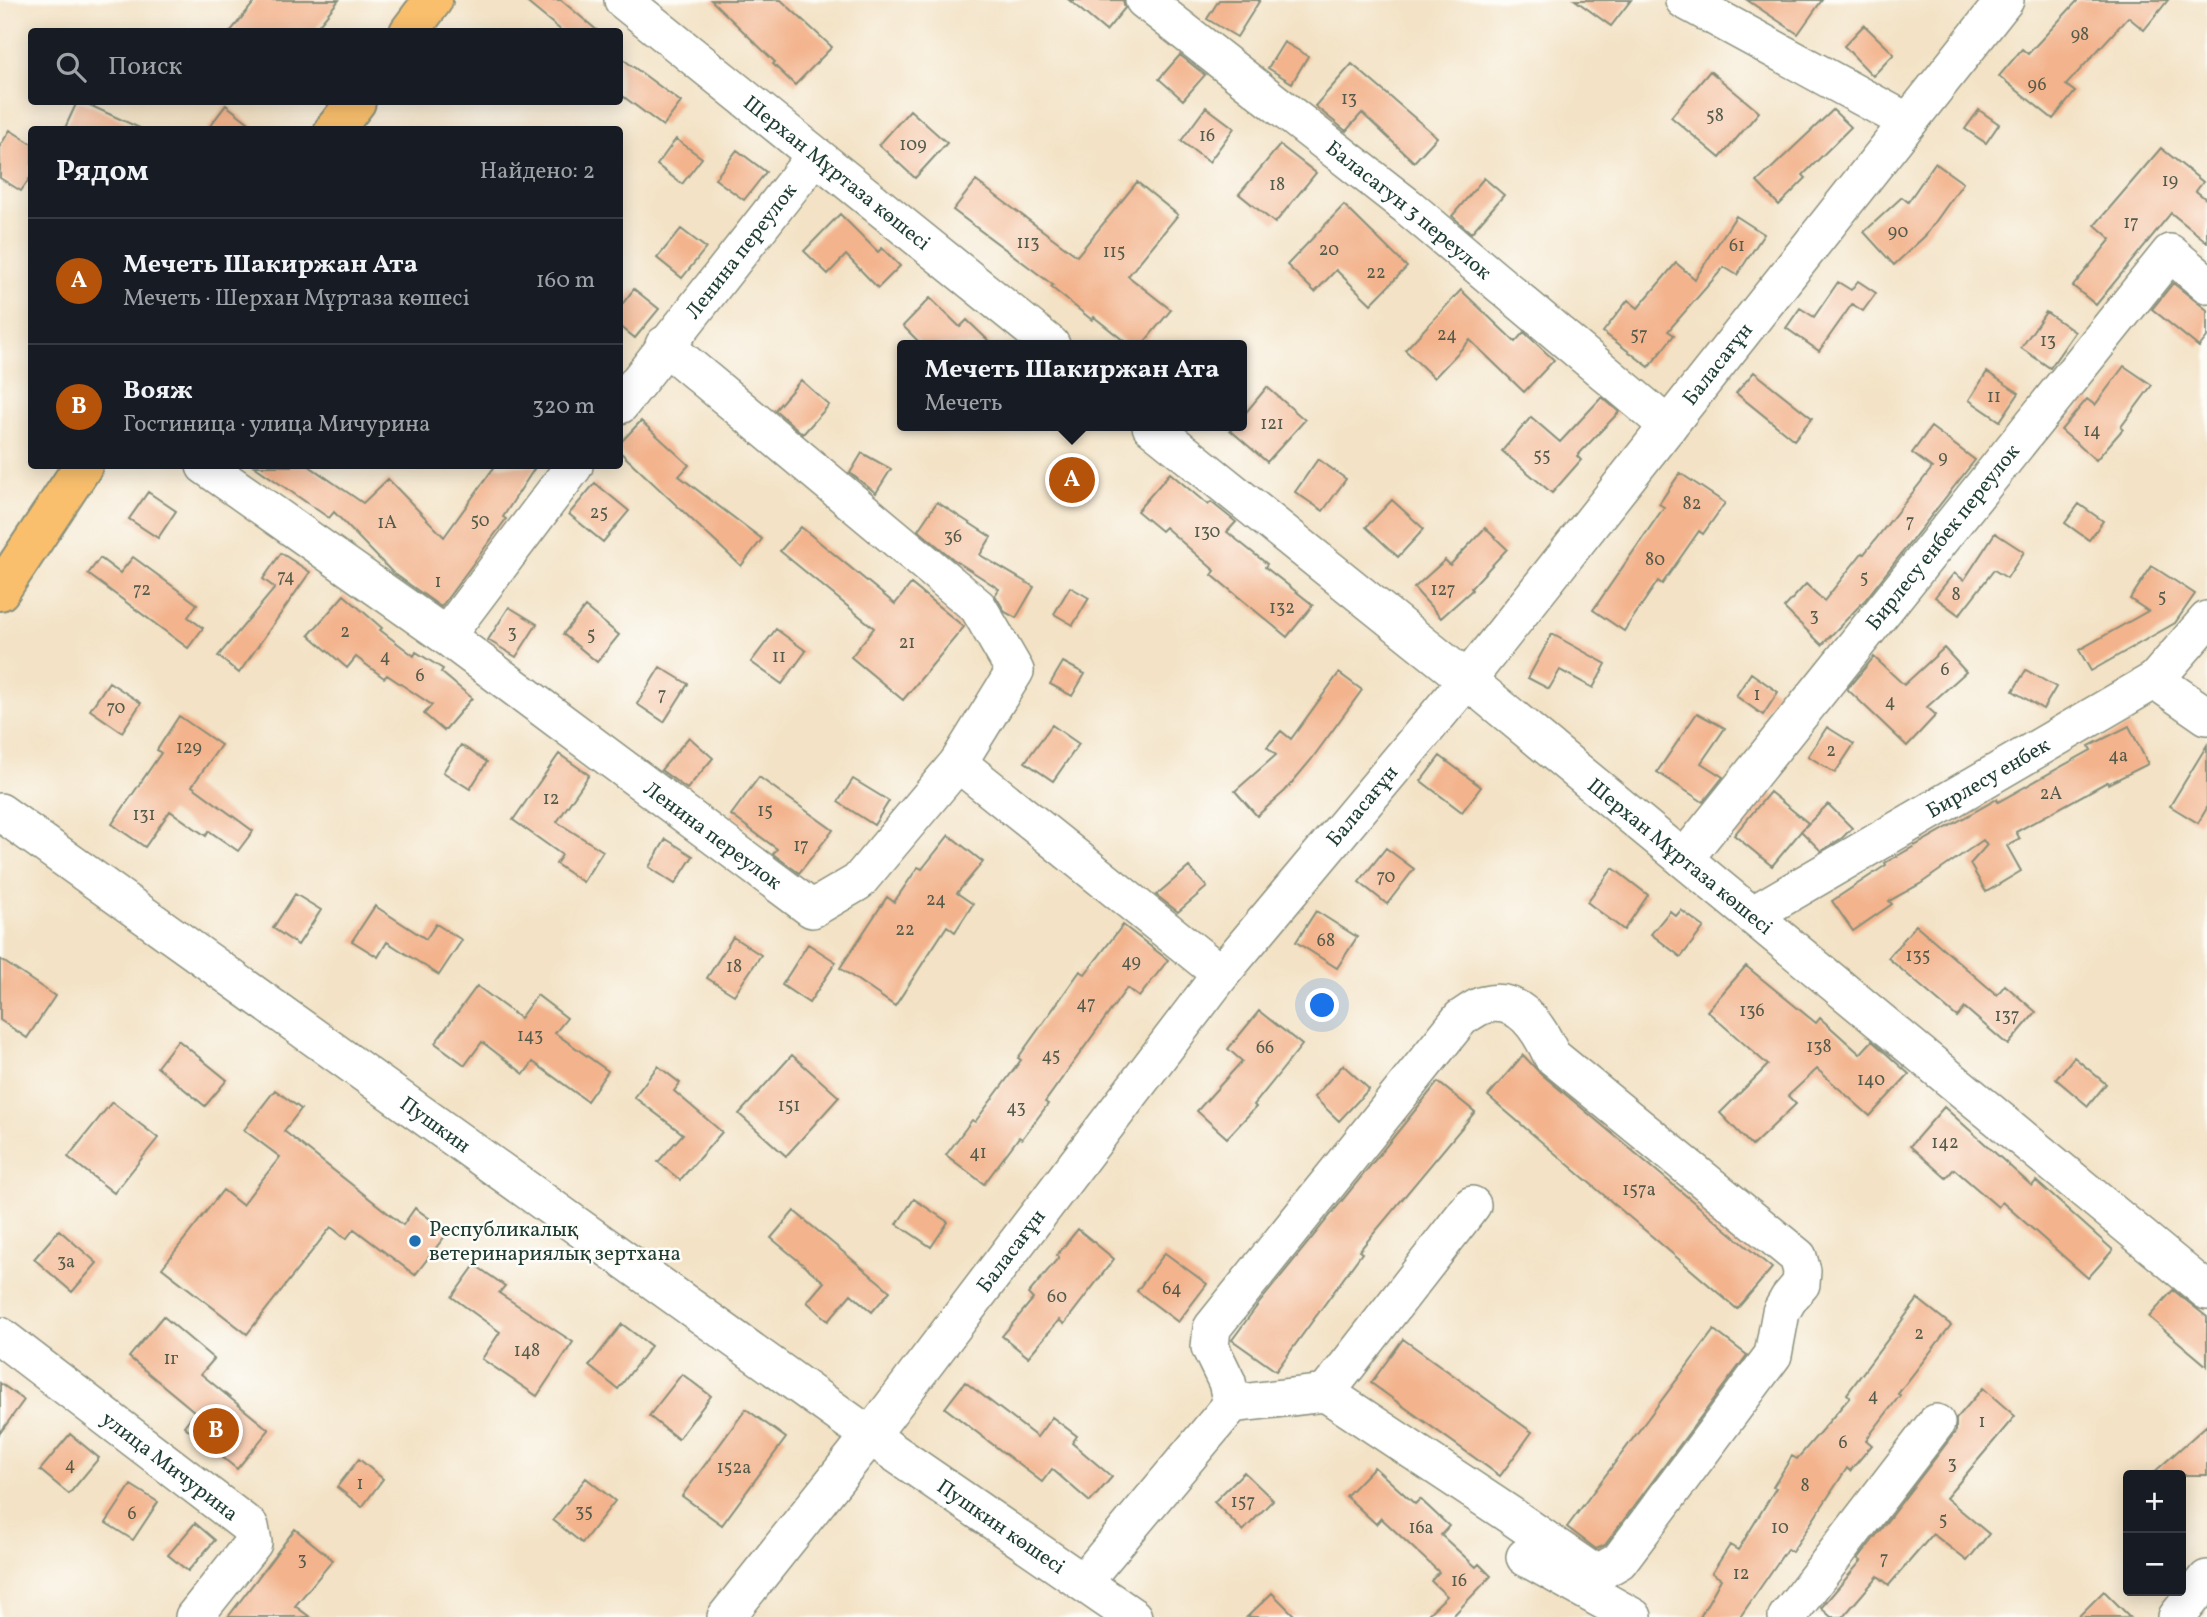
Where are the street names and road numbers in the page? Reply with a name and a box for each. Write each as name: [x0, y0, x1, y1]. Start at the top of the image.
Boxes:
street label: Шерхан Мұртаза көшесі: [736, 89, 936, 258]
street label: Баласагун 3 переулок: [1319, 135, 1497, 287]
street label: Ленина переулок: [679, 177, 805, 326]
street label: Баласағұн: [1676, 317, 1760, 412]
street label: Бирлесу енбек переулок: [1860, 438, 2027, 637]
street label: Бирлесу енбек: [1921, 731, 2056, 826]
street label: Баласағұн: [1320, 759, 1406, 854]
street label: Шерхан Мұртаза көшесі: [1580, 772, 1778, 943]
street label: Ленина переулок: [637, 775, 787, 898]
street label: Пушкин: [393, 1090, 476, 1161]
street label: Баласағұн: [971, 1204, 1053, 1300]
street label: улица Мичурина: [95, 1405, 244, 1529]
street label: Пушкин көшесі: [930, 1473, 1070, 1582]

